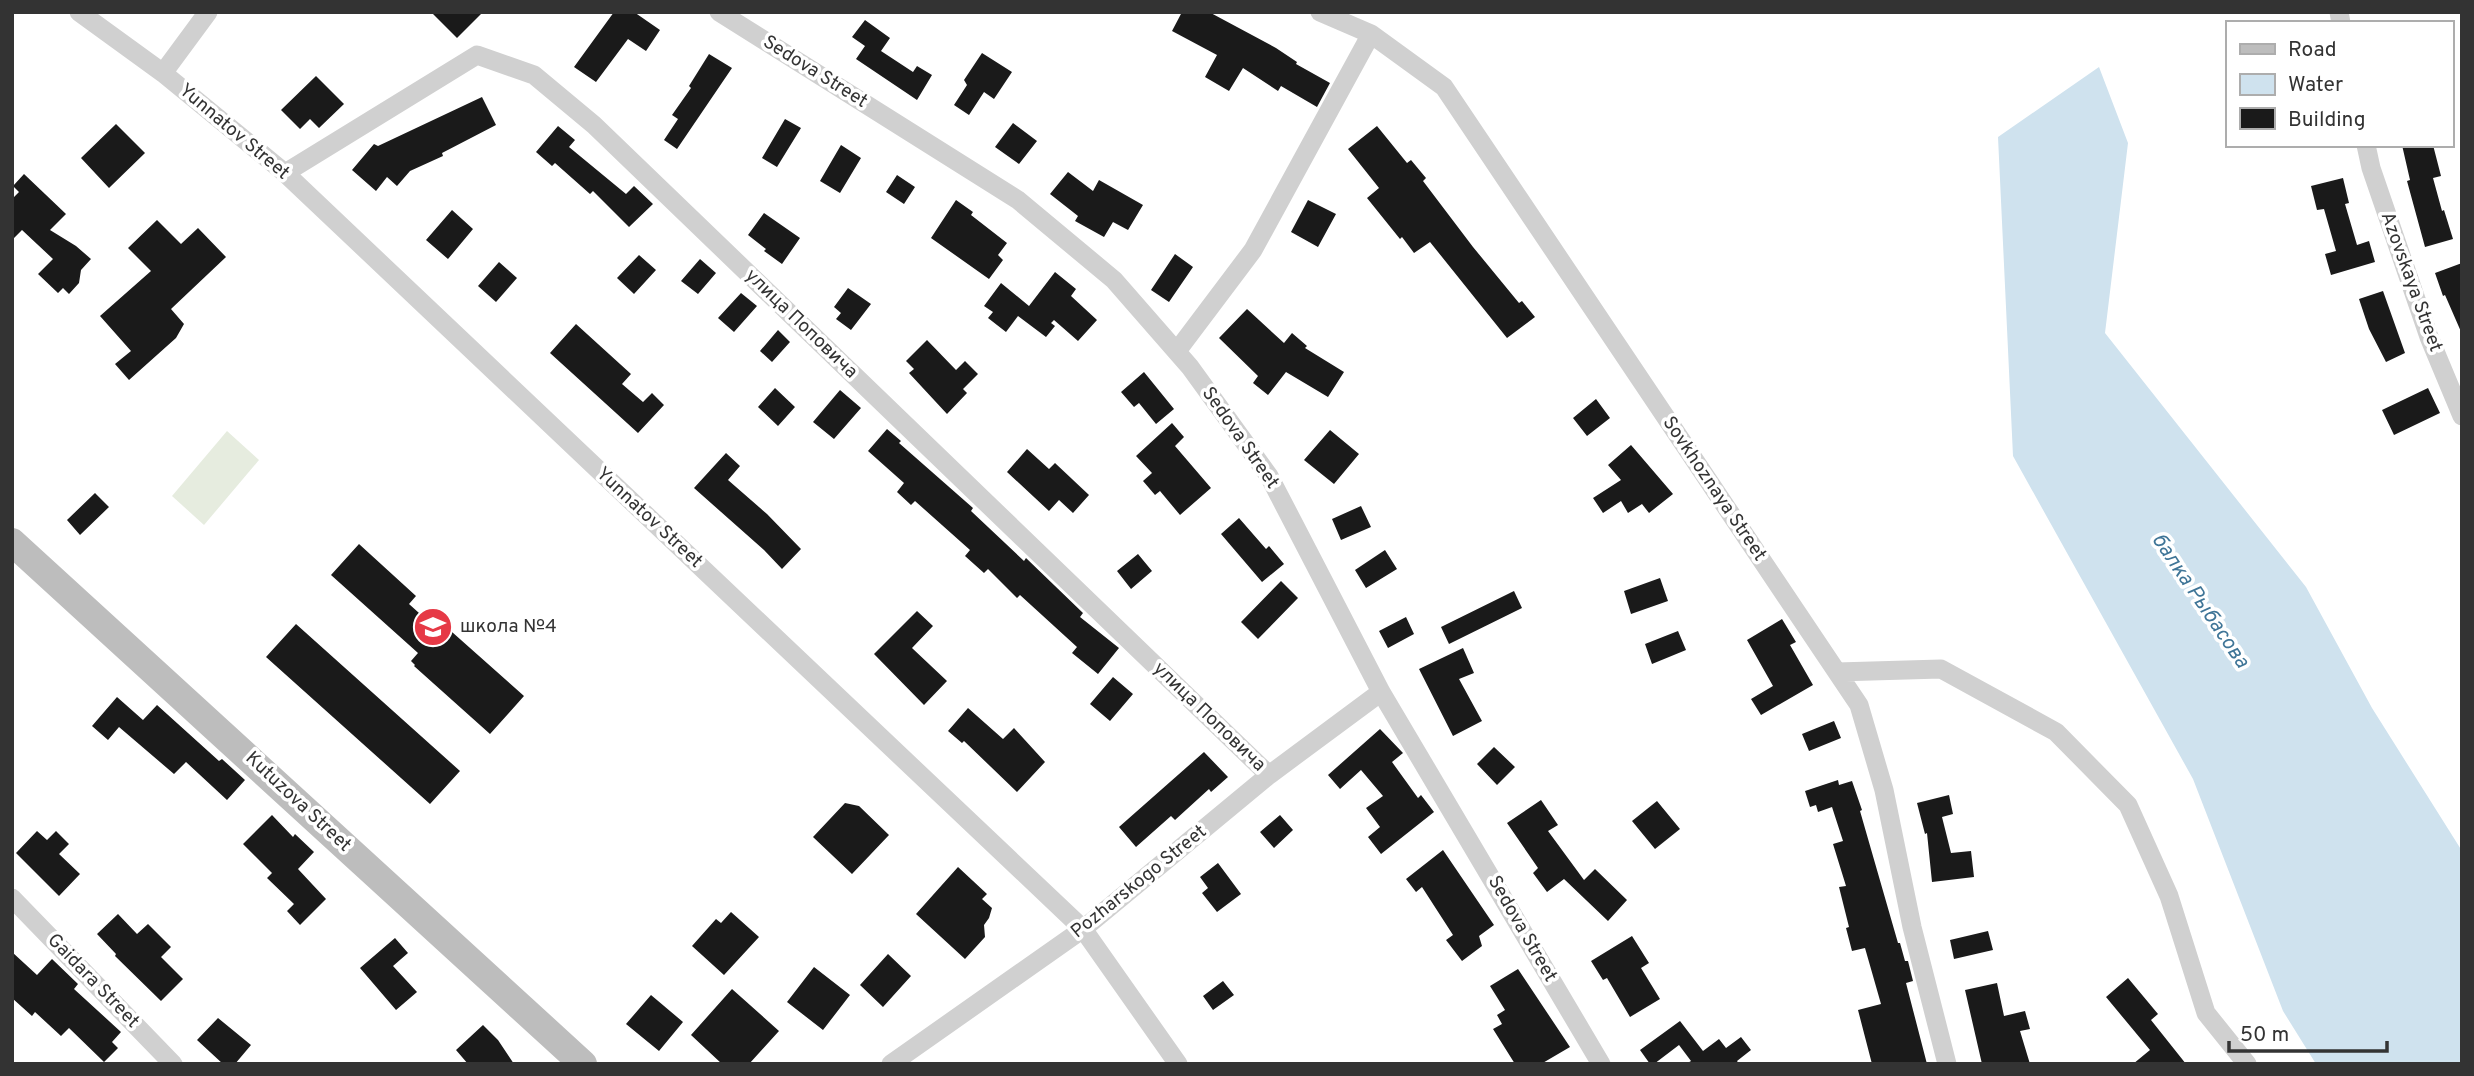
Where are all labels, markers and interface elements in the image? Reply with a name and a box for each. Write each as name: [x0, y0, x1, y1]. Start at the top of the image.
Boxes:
legend: [2226, 21, 2453, 147]
street label: Sedova Street: [758, 30, 872, 114]
text: Road: [2288, 37, 2337, 64]
text: Water: [2288, 72, 2343, 99]
street label: Yunnatov Street: [174, 79, 294, 185]
text: Building: [2288, 107, 2366, 134]
street label: Azovskaya Street: [2375, 209, 2447, 355]
street label: улица Поповича: [740, 264, 862, 384]
street label: Sedova Street: [1196, 382, 1284, 494]
street label: Sovkhoznaya Street: [1657, 412, 1771, 566]
street label: Yunnatov Street: [591, 462, 707, 574]
water label: балка Рыбасова: [2145, 528, 2255, 674]
school or university icon: школа №4: [412, 606, 454, 648]
place label: школа №4: [460, 615, 557, 639]
street label: улица Поповича: [1148, 657, 1270, 777]
street label: Kutuzova Street: [240, 747, 356, 857]
street label: Pozharskogo Street: [1066, 820, 1212, 944]
street label: Sedova Street: [1482, 872, 1562, 986]
street label: Gaidara Street: [42, 929, 144, 1033]
scale bar: [2229, 1010, 2386, 1054]
text: 50 m: [2240, 1022, 2289, 1049]

